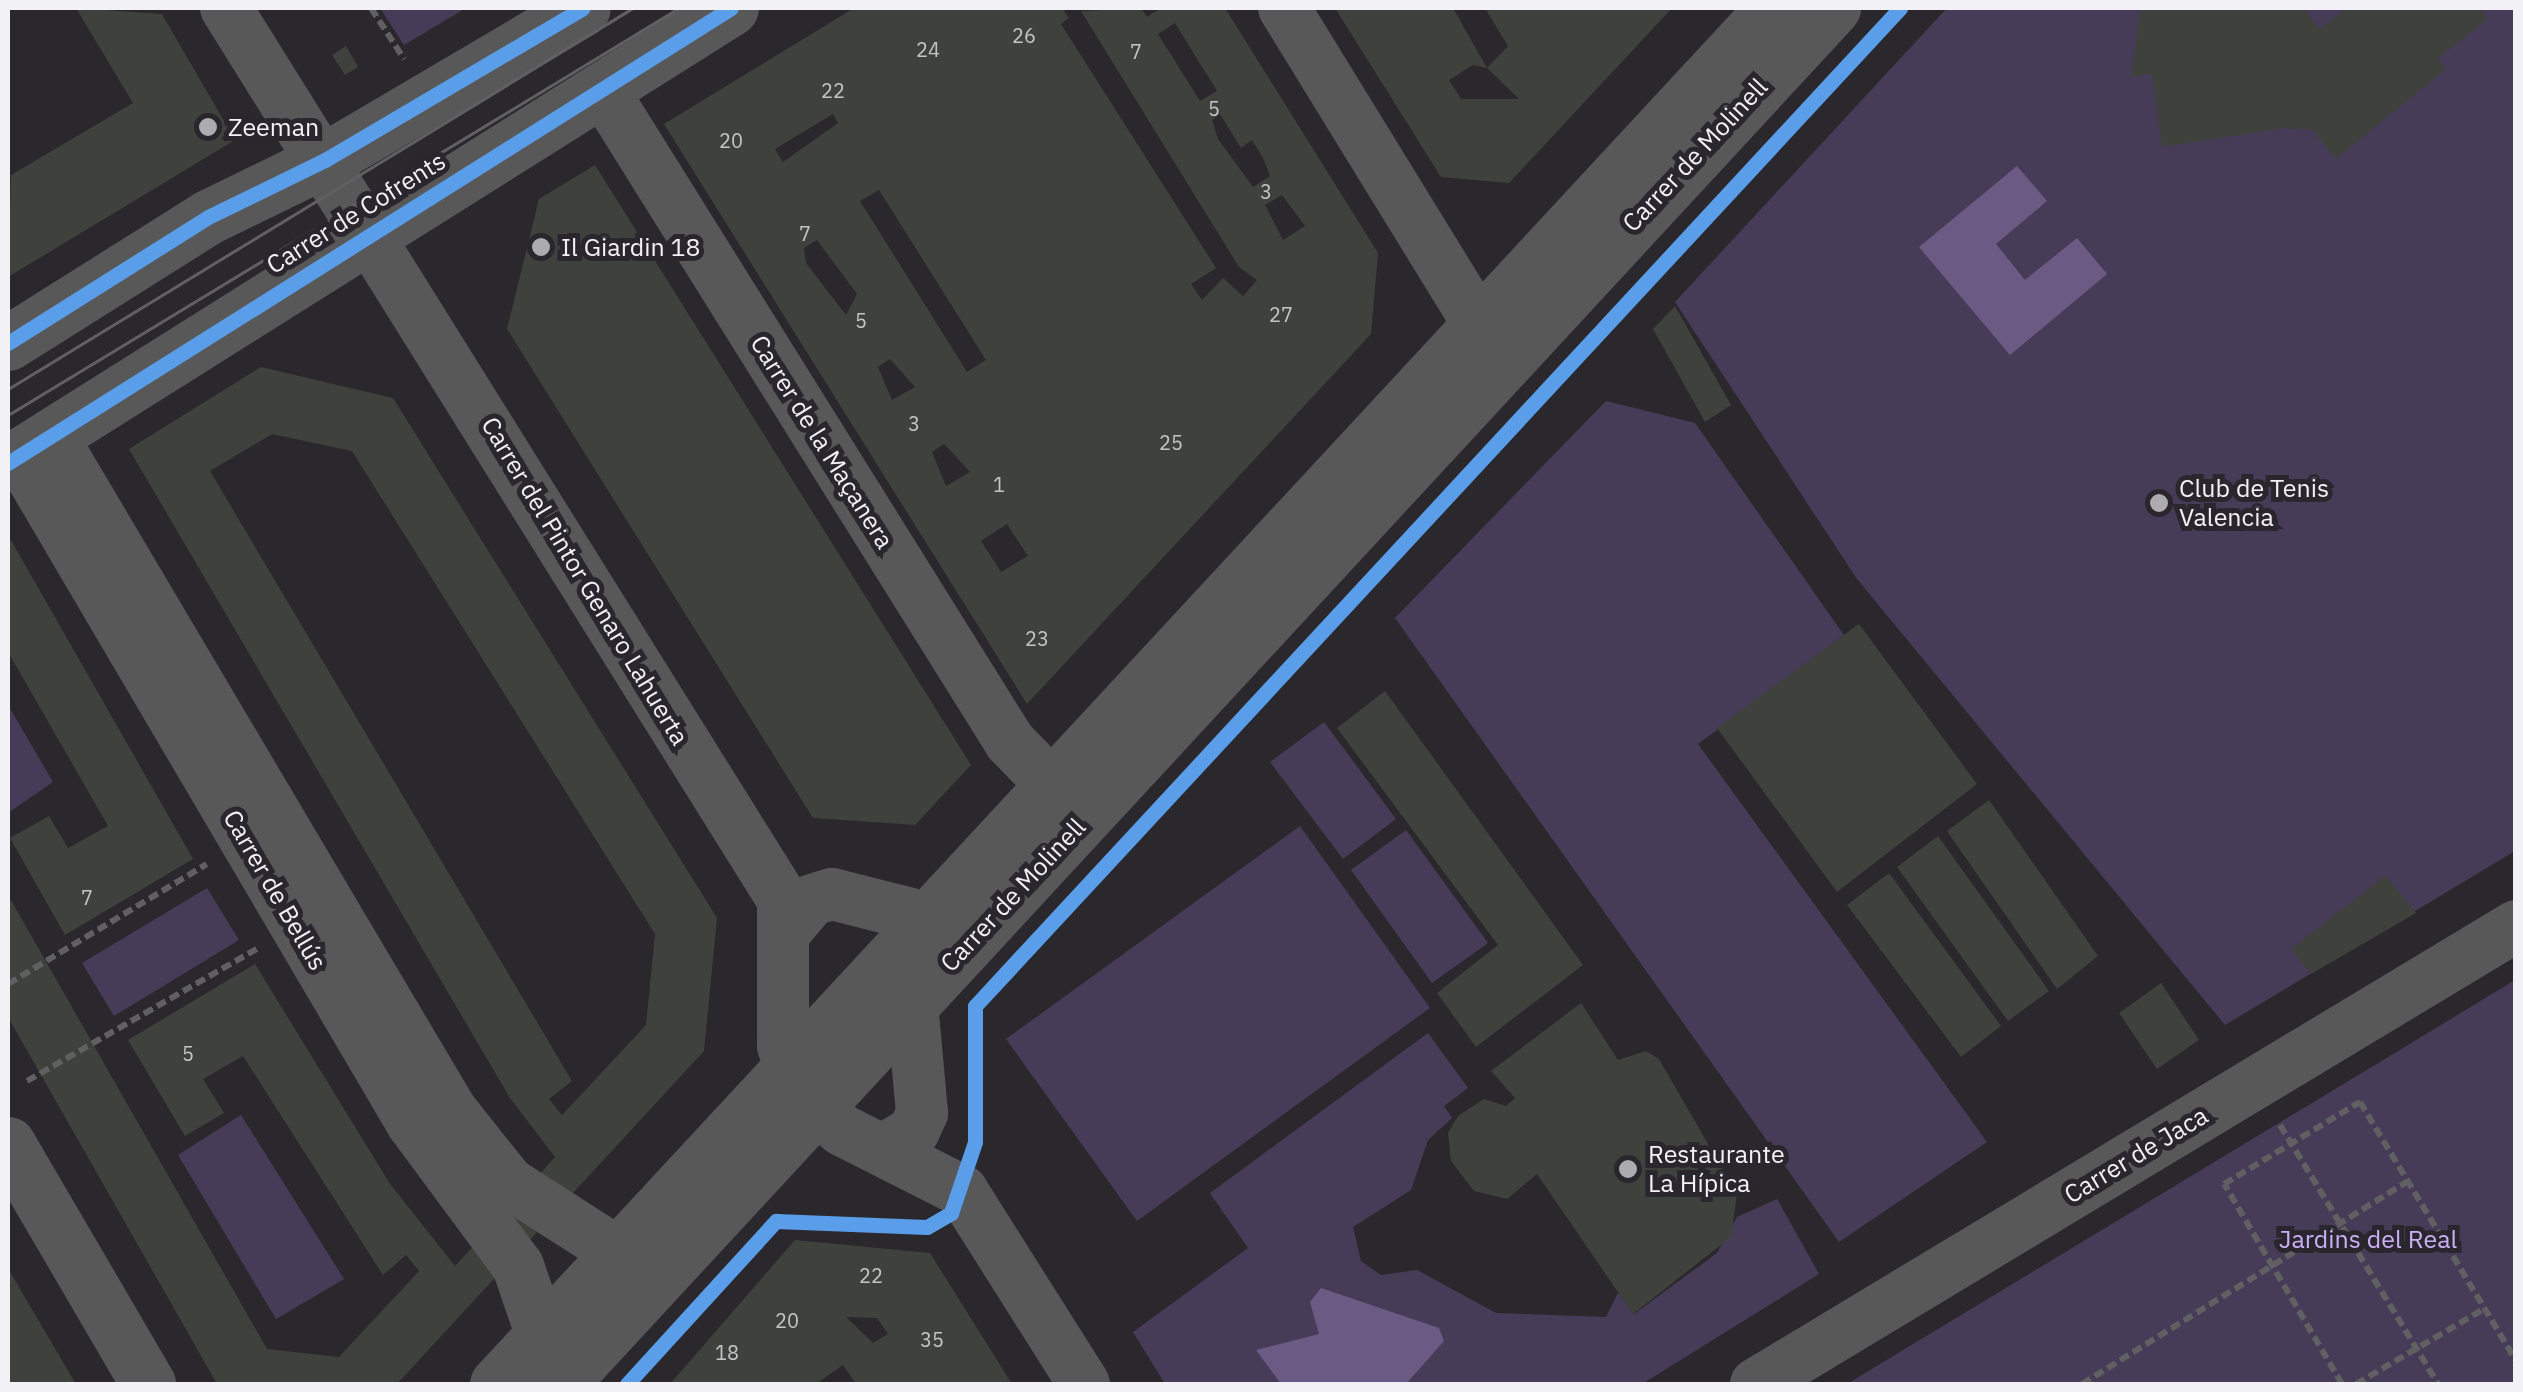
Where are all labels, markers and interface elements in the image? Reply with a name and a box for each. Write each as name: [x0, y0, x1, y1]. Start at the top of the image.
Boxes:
house number: 26: [1012, 23, 1036, 47]
house number: 24: [916, 37, 940, 61]
house number: 7: [1130, 39, 1142, 63]
street label: Carrer de Molinell: [1616, 72, 1774, 238]
house number: 22: [821, 78, 845, 102]
house number: 5: [1208, 96, 1220, 120]
place label: Zeeman: [228, 112, 319, 142]
marker: Zeeman: [197, 116, 219, 138]
house number: 20: [719, 128, 743, 152]
street label: Carrer de Cofrents: [261, 146, 451, 280]
house number: 3: [1260, 179, 1272, 203]
house number: 7: [799, 221, 811, 245]
place label: Il Giardin 18: [561, 232, 701, 262]
marker: Il Giardin 18: [530, 236, 552, 258]
house number: 27: [1269, 302, 1293, 326]
house number: 5: [855, 308, 867, 332]
street label: Carrer de la Maçanera: [744, 330, 900, 554]
house number: 3: [908, 411, 920, 435]
street label: Carrer del Pintor Genaro Lahuerta: [475, 412, 695, 750]
house number: 25: [1159, 430, 1183, 454]
house number: 1: [993, 472, 1005, 496]
place label: Club de Tenis Valencia: [2179, 474, 2329, 533]
marker: Club de Tenis Valencia: [2148, 492, 2170, 514]
house number: 23: [1025, 626, 1049, 650]
street label: Carrer de Bellús: [217, 805, 333, 975]
street label: Carrer de Molinell: [934, 812, 1092, 978]
house number: 7: [81, 885, 93, 909]
house number: 5: [182, 1041, 194, 1065]
street label: Carrer de Jaca: [2059, 1100, 2213, 1210]
place label: Restaurante La Hípica: [1648, 1140, 1785, 1199]
marker: Restaurante La Hípica: [1617, 1158, 1639, 1180]
park label: Jardins del Real: [2279, 1224, 2457, 1254]
house number: 22: [859, 1263, 883, 1287]
house number: 20: [775, 1308, 799, 1332]
house number: 35: [920, 1327, 944, 1351]
house number: 18: [715, 1340, 739, 1364]

